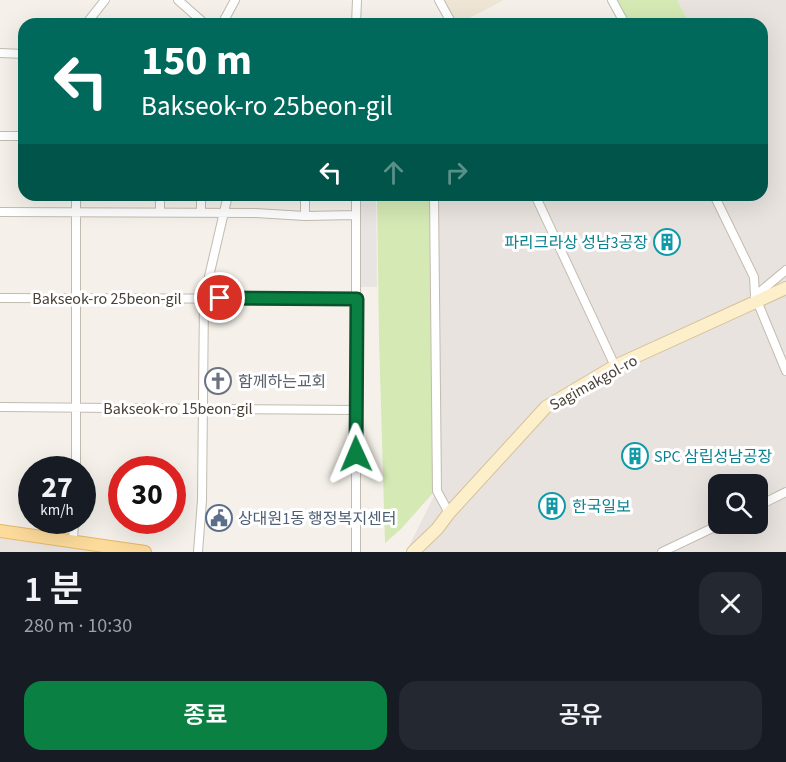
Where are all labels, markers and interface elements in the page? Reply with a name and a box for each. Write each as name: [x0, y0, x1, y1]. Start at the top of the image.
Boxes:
text: 150 m: [141, 31, 252, 91]
icon: left: [42, 42, 120, 120]
text: Bakseok-ro 25beon-gil: [141, 87, 393, 126]
icon: left: [314, 156, 347, 189]
icon: ahead: [377, 156, 410, 189]
icon: right: [440, 156, 473, 189]
building icon: 파리크라상 성남3공장: [652, 227, 682, 257]
place label: 파리크라상 성남3공장: [504, 232, 648, 254]
pin: [194, 272, 245, 323]
icon: arrive: [203, 281, 236, 314]
street label: Bakseok-ro 25beon-gil: [32, 288, 182, 310]
street label: Sagimakgol-ro: [546, 350, 641, 416]
church icon: 함께하는교회: [203, 366, 233, 396]
place label: 함께하는교회: [238, 371, 326, 393]
street label: Bakseok-ro 15beon-gil: [103, 398, 253, 420]
position arrow: [324, 422, 388, 486]
building icon: SPC 삼립성남공장: [620, 441, 650, 471]
place label: SPC 삼립성남공장: [654, 446, 773, 468]
speed limit sign: 30: [108, 456, 186, 534]
text: 27: [41, 466, 73, 509]
map controls: [708, 474, 768, 534]
button: search: [708, 474, 768, 534]
building icon: 한국일보: [537, 491, 567, 521]
place label: 한국일보: [572, 496, 631, 518]
text: km/h: [40, 500, 74, 521]
public building icon: 상대원1동 행정복지센터: [204, 503, 234, 533]
place label: 상대원1동 행정복지센터: [238, 508, 396, 530]
text: 1 분: [24, 564, 83, 615]
button: close: [699, 572, 762, 635]
text: 280 m · 10:30: [24, 612, 132, 640]
button: 종료: [24, 681, 387, 750]
button: 공유: [399, 681, 762, 750]

